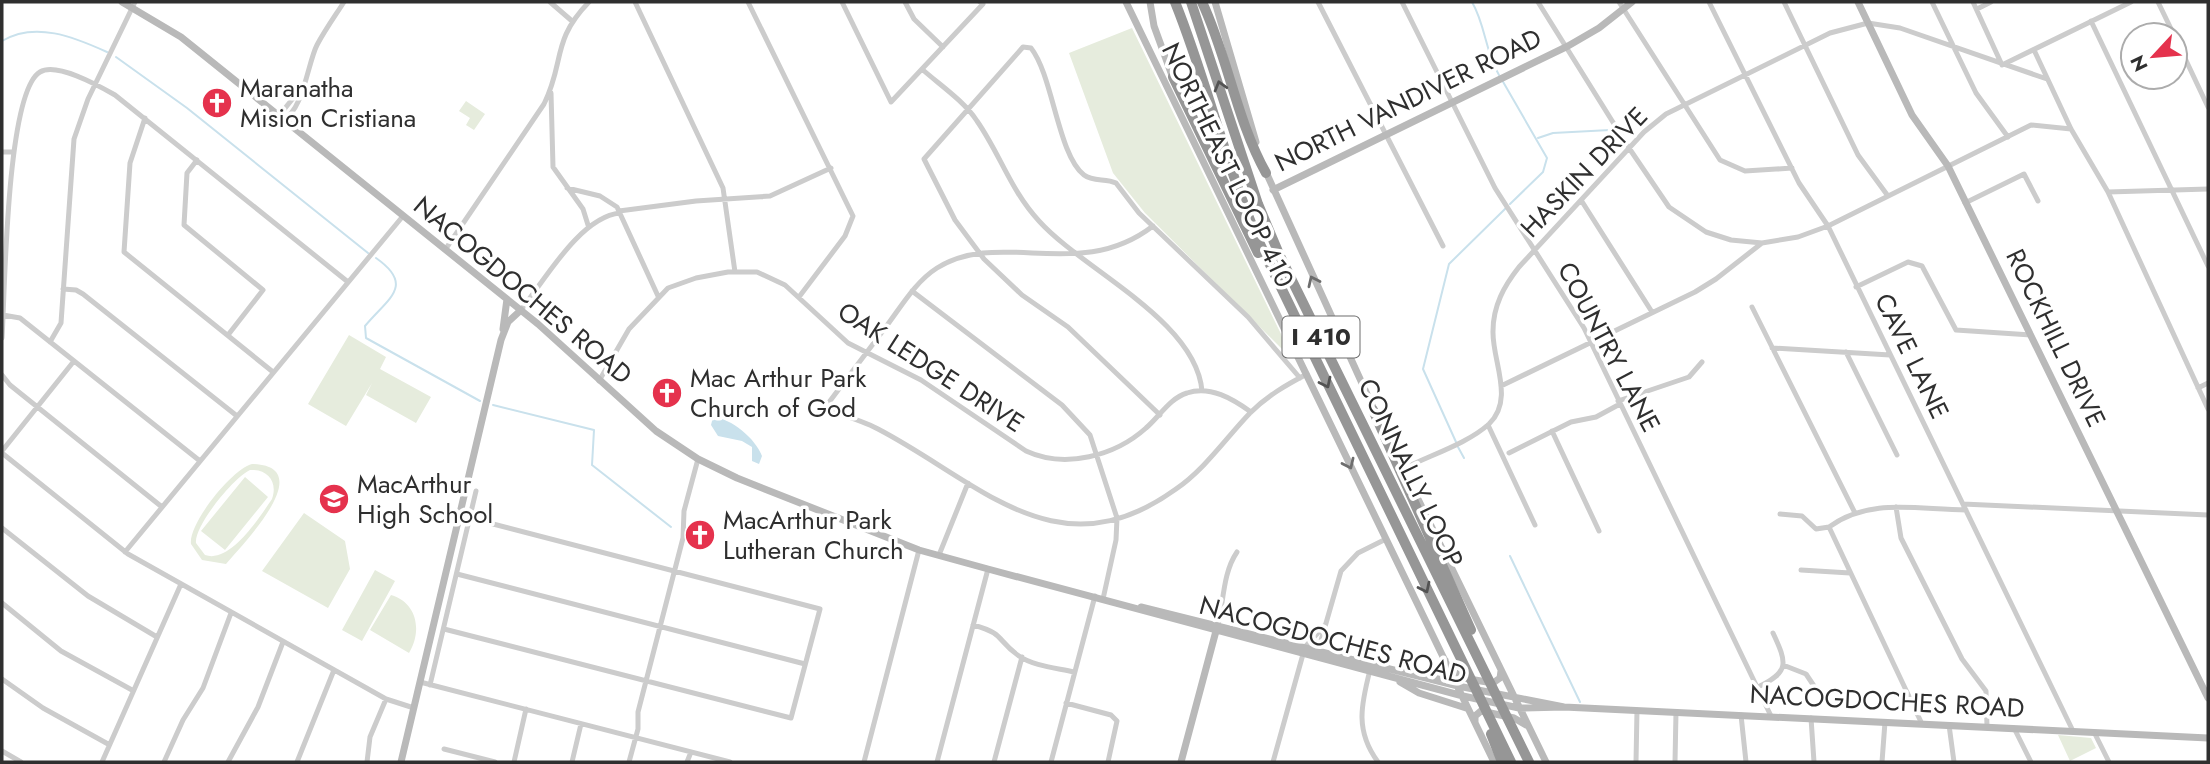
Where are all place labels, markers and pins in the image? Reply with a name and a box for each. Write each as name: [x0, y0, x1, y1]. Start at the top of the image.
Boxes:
place label: Maranatha Mision Cristiana: [240, 69, 416, 137]
church icon: Maranatha Mision Cristiana: [200, 86, 234, 120]
place label: Mac Arthur Park Church of God: [690, 359, 867, 427]
church icon: Mac Arthur Park Church of God: [650, 376, 684, 410]
place label: MacArthur High School: [357, 465, 493, 533]
school or university icon: MacArthur High School: [317, 482, 351, 516]
place label: MacArthur Park Lutheran Church: [723, 501, 904, 569]
church icon: MacArthur Park Lutheran Church: [683, 518, 717, 552]

